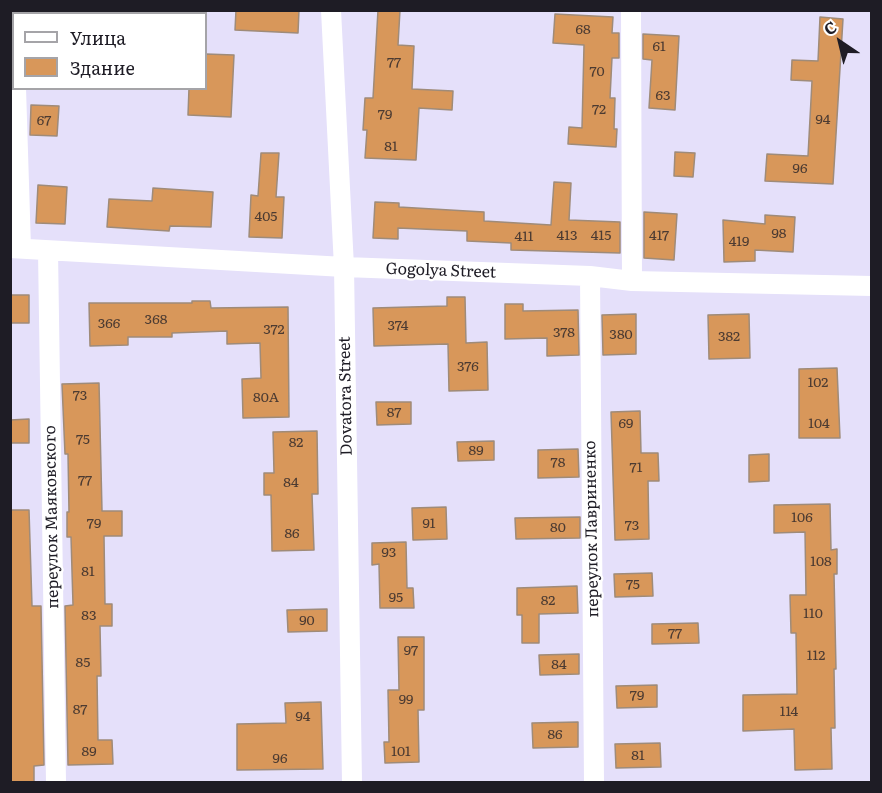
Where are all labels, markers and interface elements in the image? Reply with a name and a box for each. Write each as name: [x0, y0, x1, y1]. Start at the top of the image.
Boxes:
legend: [12, 12, 207, 90]
north arrow: [810, 12, 870, 72]
text: С: [818, 14, 841, 40]
house number: 68: [575, 22, 591, 38]
text: Улица: [70, 24, 126, 51]
house number: 61: [652, 39, 666, 55]
text: Здание: [70, 54, 135, 81]
house number: 77: [387, 55, 401, 71]
house number: 70: [589, 64, 605, 80]
house number: 63: [655, 88, 671, 104]
house number: 72: [592, 102, 606, 118]
house number: 79: [378, 107, 392, 123]
house number: 94: [815, 112, 831, 128]
house number: 67: [37, 113, 51, 129]
house number: 81: [384, 139, 398, 155]
house number: 96: [793, 161, 807, 177]
house number: 405: [255, 209, 277, 225]
house number: 98: [771, 226, 787, 242]
house number: 413: [557, 228, 577, 244]
house number: 415: [591, 228, 611, 244]
house number: 417: [649, 228, 669, 244]
house number: 411: [514, 229, 534, 245]
house number: 419: [729, 234, 749, 250]
street label: Gogolya Street: [385, 259, 497, 283]
house number: 368: [145, 312, 167, 328]
house number: 366: [98, 316, 120, 332]
house number: 374: [388, 318, 408, 334]
house number: 372: [263, 322, 285, 338]
house number: 378: [553, 325, 575, 341]
house number: 380: [609, 327, 633, 343]
house number: 382: [718, 329, 740, 345]
street label: Dovatora Street: [335, 336, 357, 456]
house number: 376: [457, 359, 479, 375]
house number: 102: [808, 375, 828, 391]
house number: 73: [73, 388, 87, 404]
house number: 80А: [253, 390, 279, 406]
house number: 87: [387, 405, 401, 421]
house number: 69: [619, 416, 633, 432]
house number: 104: [808, 416, 830, 432]
street label: переулок Маяковского: [41, 425, 63, 609]
house number: 75: [76, 432, 90, 448]
house number: 82: [289, 435, 303, 451]
street label: переулок Лавриненко: [581, 440, 603, 618]
house number: 89: [468, 443, 484, 459]
house number: 78: [551, 455, 565, 471]
house number: 71: [630, 460, 642, 476]
house number: 77: [78, 473, 92, 489]
house number: 84: [283, 475, 299, 491]
house number: 106: [791, 510, 813, 526]
house number: 79: [87, 516, 101, 532]
house number: 91: [422, 516, 436, 532]
house number: 73: [625, 518, 639, 534]
house number: 80: [550, 520, 566, 536]
house number: 86: [284, 526, 300, 542]
house number: 93: [382, 545, 396, 561]
house number: 108: [810, 554, 832, 570]
house number: 81: [81, 564, 95, 580]
house number: 75: [626, 577, 640, 593]
house number: 95: [389, 590, 403, 606]
house number: 82: [541, 593, 555, 609]
house number: 110: [803, 606, 823, 622]
house number: 83: [81, 608, 97, 624]
house number: 90: [299, 613, 315, 629]
house number: 77: [668, 626, 682, 642]
house number: 97: [404, 643, 418, 659]
house number: 112: [807, 648, 825, 664]
house number: 85: [76, 655, 90, 671]
house number: 84: [551, 657, 567, 673]
house number: 79: [630, 688, 644, 704]
house number: 99: [399, 692, 413, 708]
house number: 87: [73, 702, 87, 718]
house number: 114: [780, 704, 798, 720]
house number: 94: [295, 709, 311, 725]
house number: 86: [547, 727, 563, 743]
house number: 89: [81, 744, 97, 760]
house number: 101: [391, 744, 411, 760]
house number: 81: [631, 748, 645, 764]
house number: 96: [273, 751, 287, 767]

